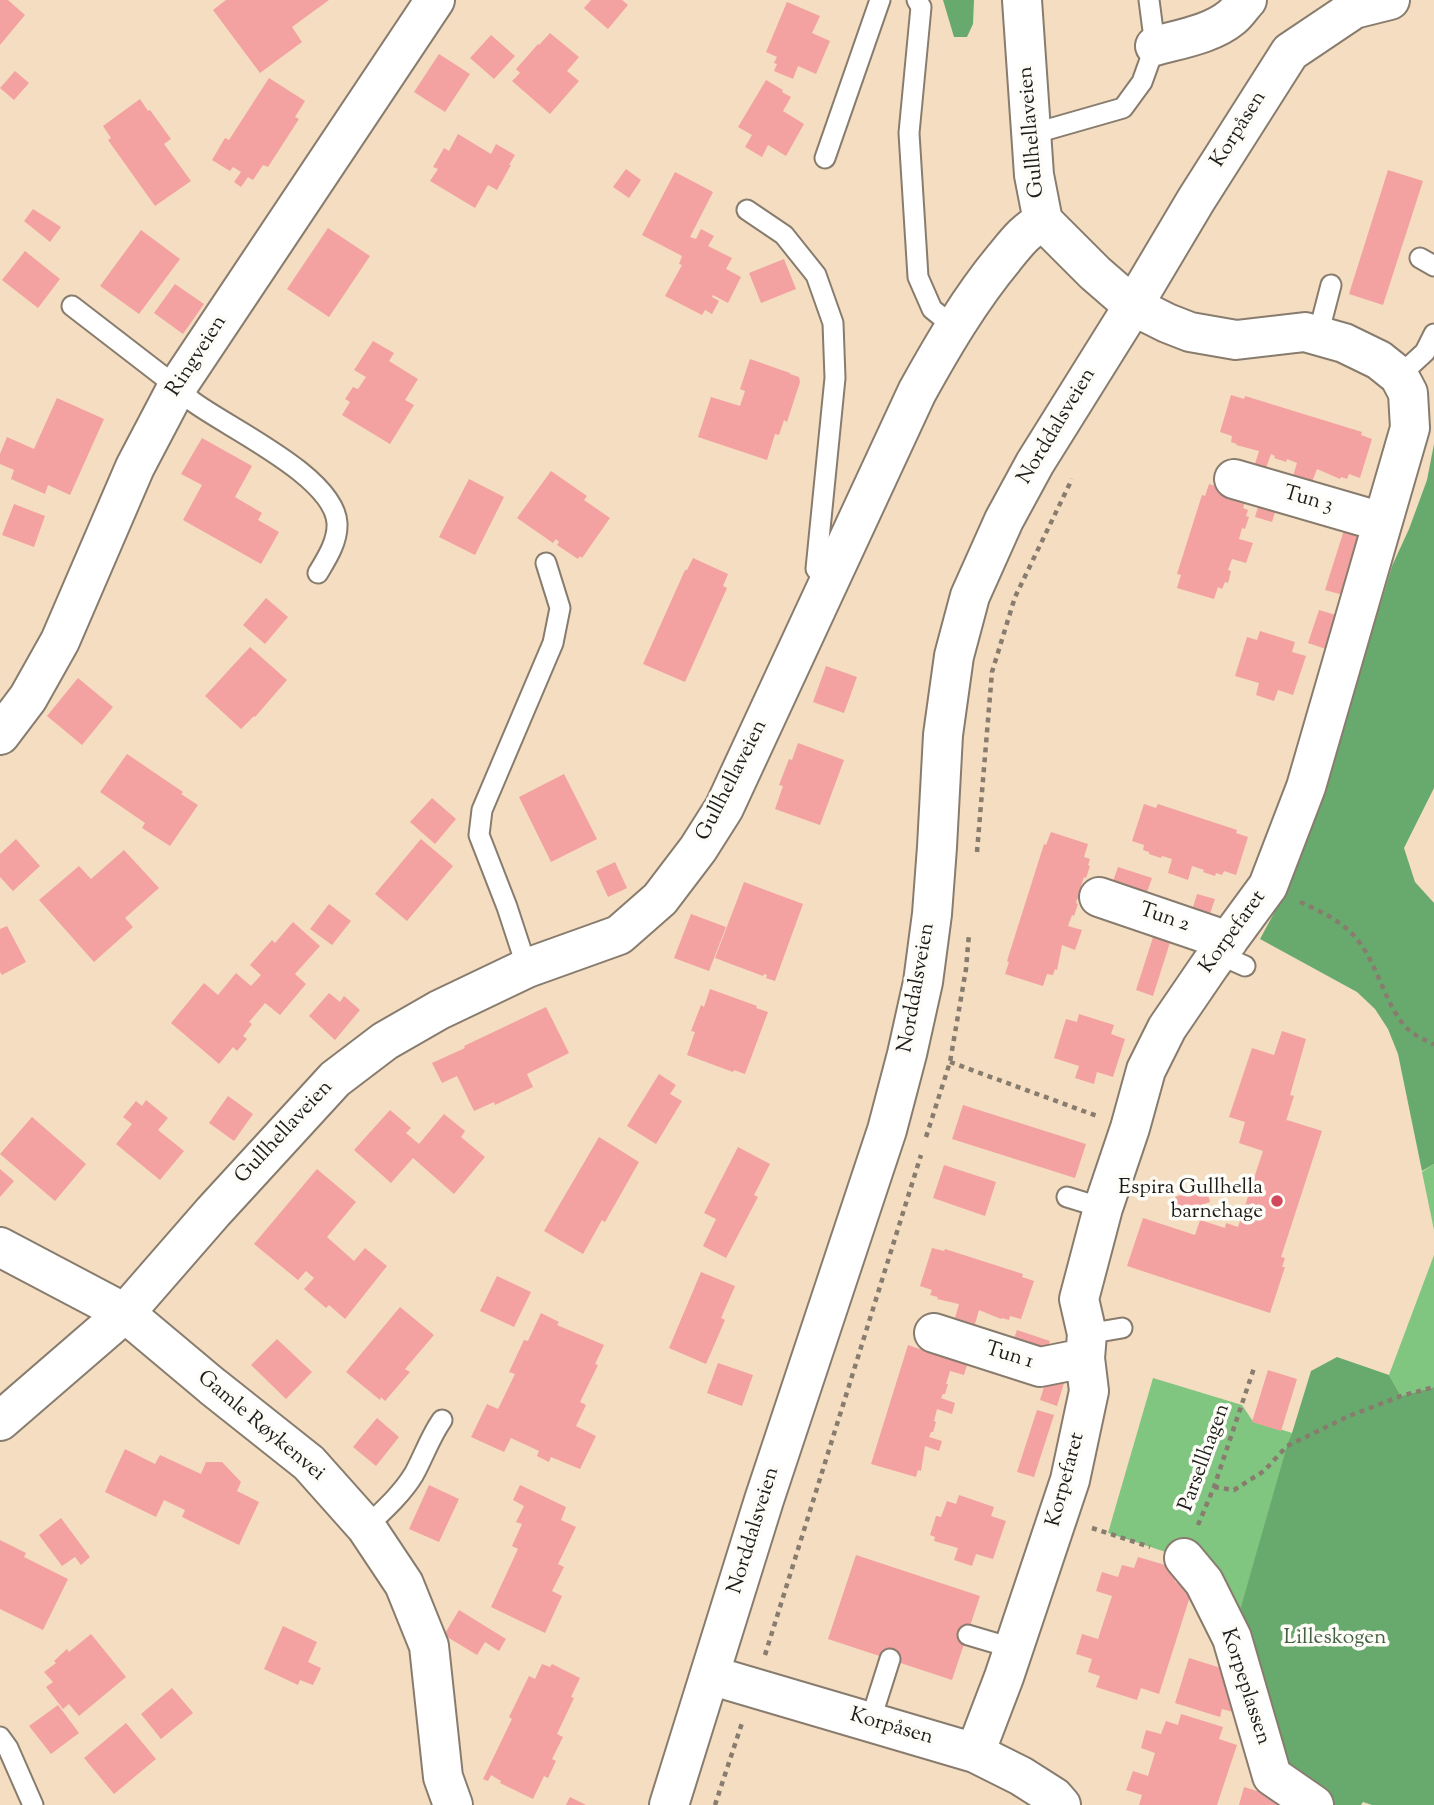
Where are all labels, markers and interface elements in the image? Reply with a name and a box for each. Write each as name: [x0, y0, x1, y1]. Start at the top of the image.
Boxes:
street label: Gullhellaveien: [1015, 65, 1051, 199]
street label: Korpåsen: [1207, 87, 1273, 173]
street label: Ringveien: [162, 312, 234, 402]
street label: Norddalsveien: [1013, 364, 1103, 490]
street label: Tun 3: [1280, 482, 1336, 520]
street label: Gullhellaveien: [692, 716, 774, 846]
street label: Korpefaret: [1195, 887, 1273, 979]
street label: Tun 2: [1135, 899, 1193, 939]
street label: Norddalsveien: [894, 921, 942, 1055]
street label: Gullhellaveien: [231, 1076, 339, 1190]
place label: Espira Gullhella barnehage: [1118, 1176, 1263, 1226]
marker: Espira Gullhella barnehage: [1269, 1193, 1285, 1209]
street label: Tun 1: [982, 1338, 1036, 1376]
street label: Gamle Røykenvei: [191, 1366, 329, 1488]
street label: Parsellhagen: [1175, 1401, 1237, 1515]
street label: Korpefaret: [1042, 1430, 1092, 1530]
street label: Norddalsveien: [724, 1465, 786, 1597]
street label: Korpeplassen: [1213, 1626, 1275, 1748]
park label: Lilleskogen: [1283, 1626, 1387, 1652]
street label: Korpåsen: [846, 1704, 936, 1752]

